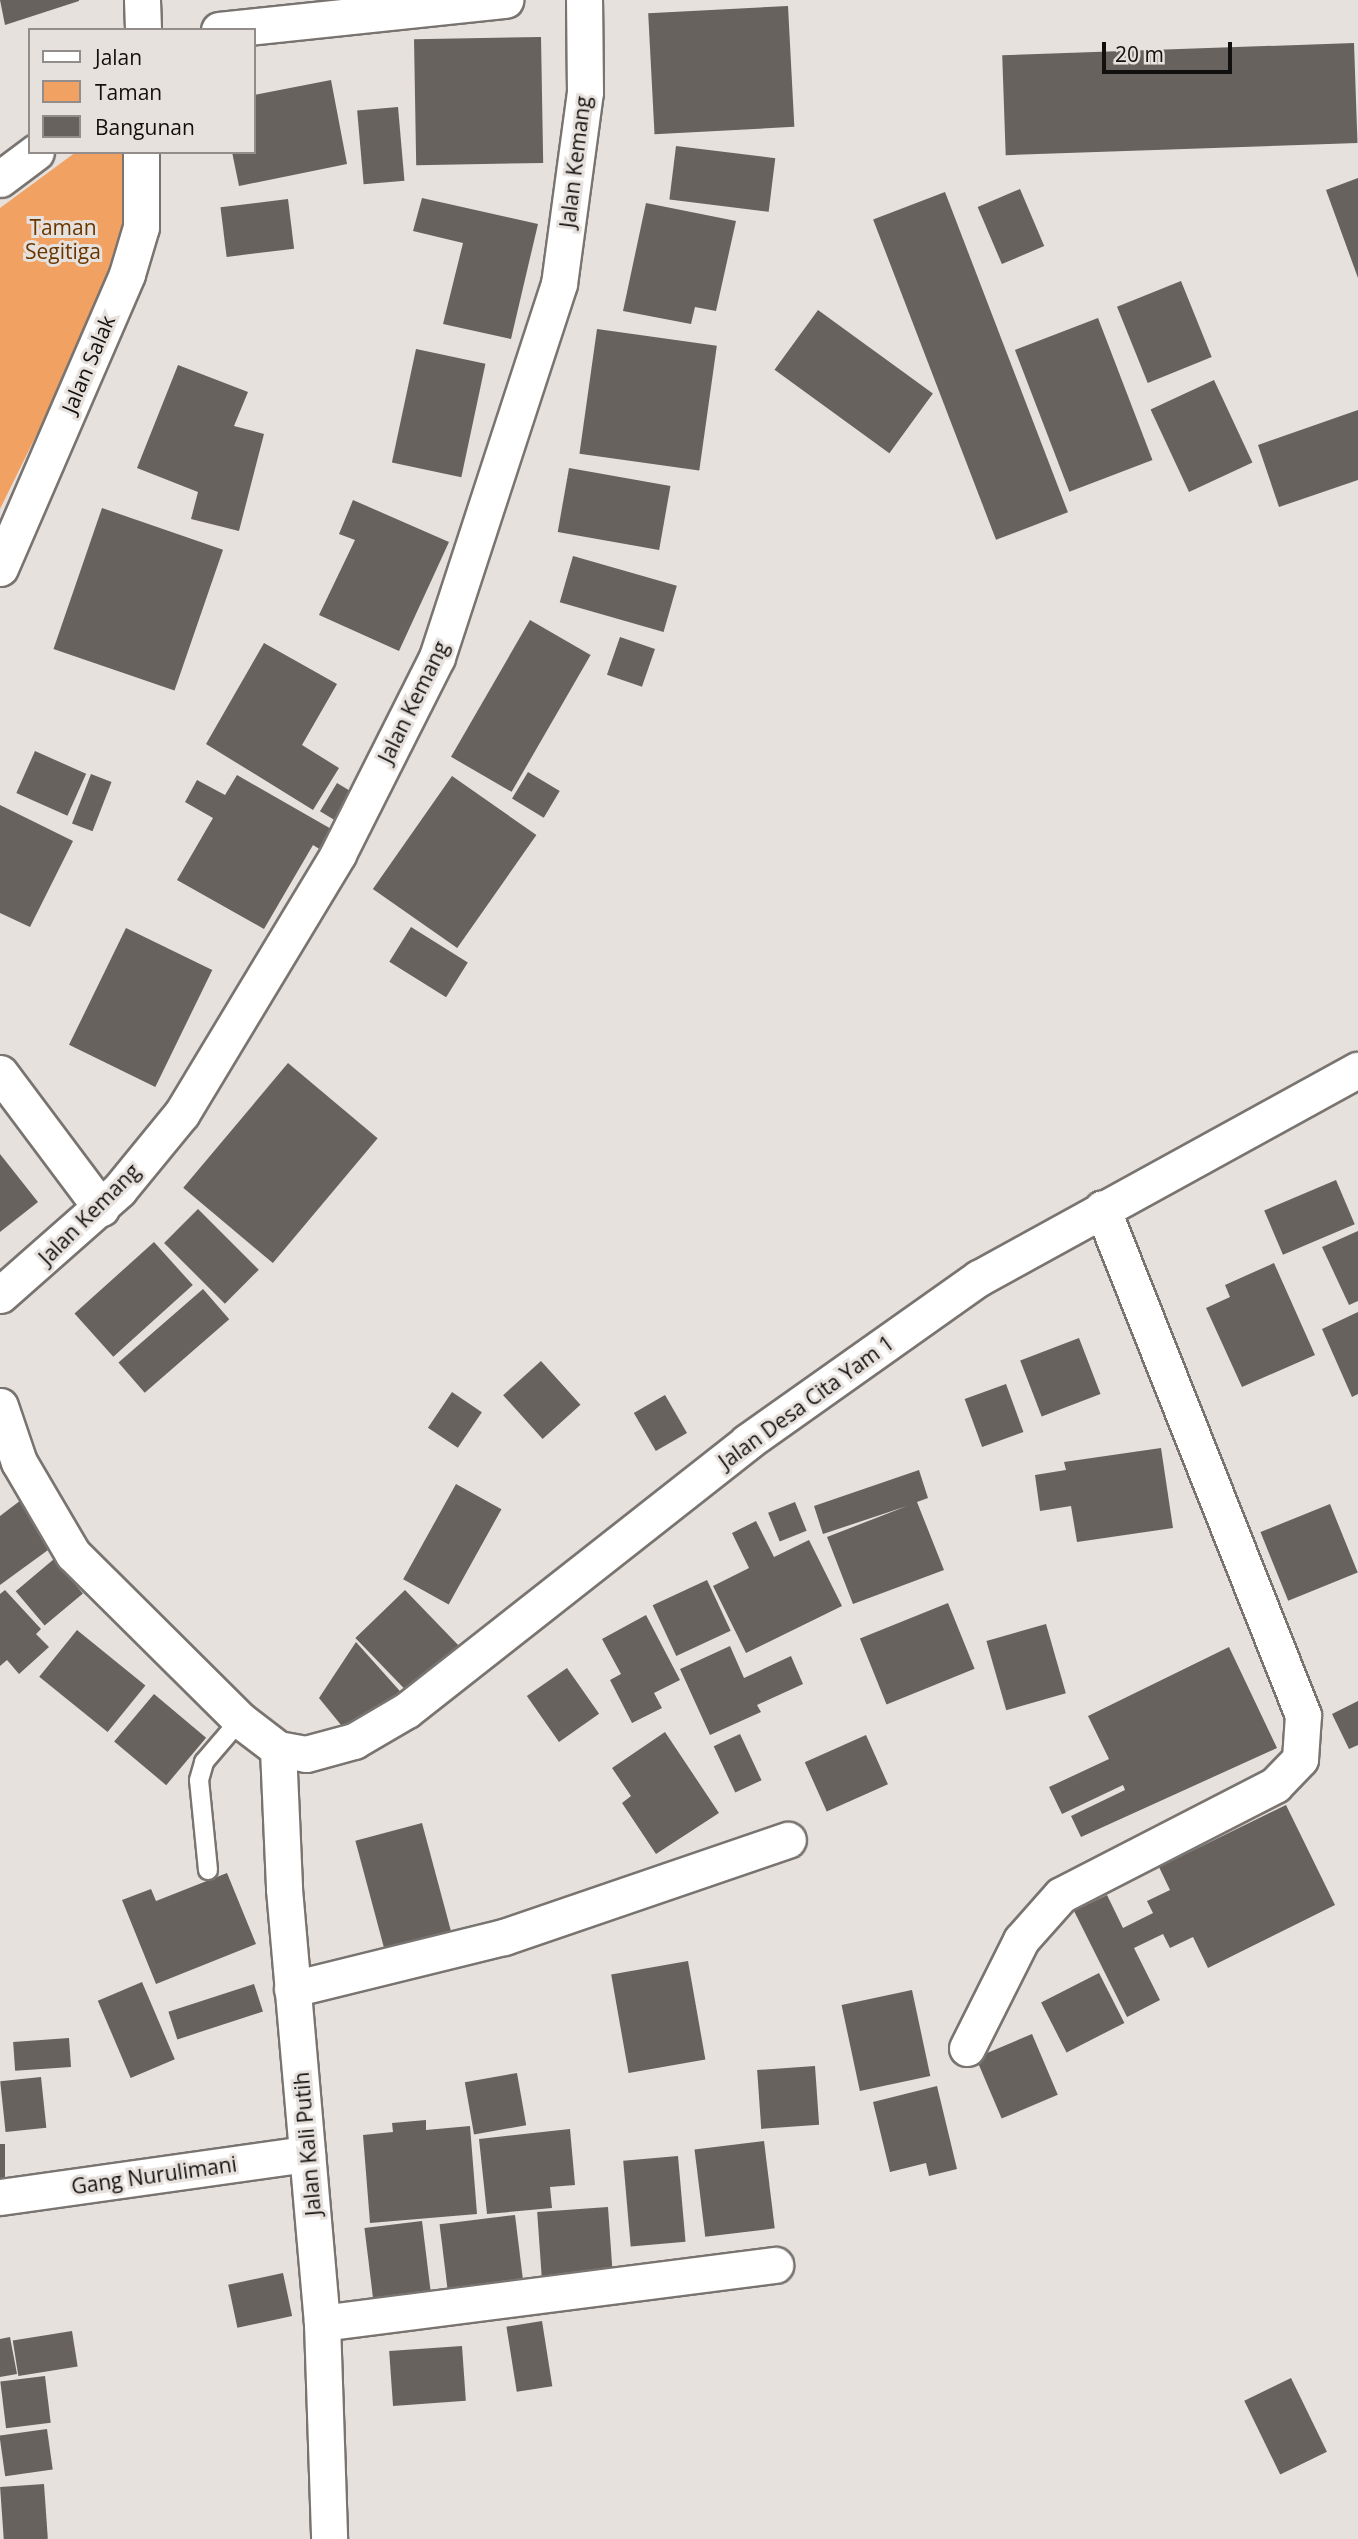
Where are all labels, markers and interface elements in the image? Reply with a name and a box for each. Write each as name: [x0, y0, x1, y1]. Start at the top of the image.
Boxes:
legend: [28, 28, 256, 154]
scale bar: [1106, 28, 1236, 72]
text: 20 m: [1115, 40, 1164, 68]
text: Jalan: [95, 43, 142, 71]
text: Taman: [95, 78, 162, 106]
street label: Jalan Kemang: [554, 95, 596, 229]
text: Bangunan: [95, 113, 195, 141]
park label: Taman Segitiga: [25, 214, 101, 264]
street label: Jalan Salak: [56, 311, 120, 417]
street label: Jalan Kemang: [373, 637, 453, 767]
street label: Jalan Kemang: [33, 1158, 145, 1270]
street label: Jalan Desa Cita Yam 1: [714, 1330, 898, 1474]
street label: Jalan Kali Putih: [288, 2071, 326, 2217]
street label: Gang Nurulimani: [70, 2151, 238, 2199]

